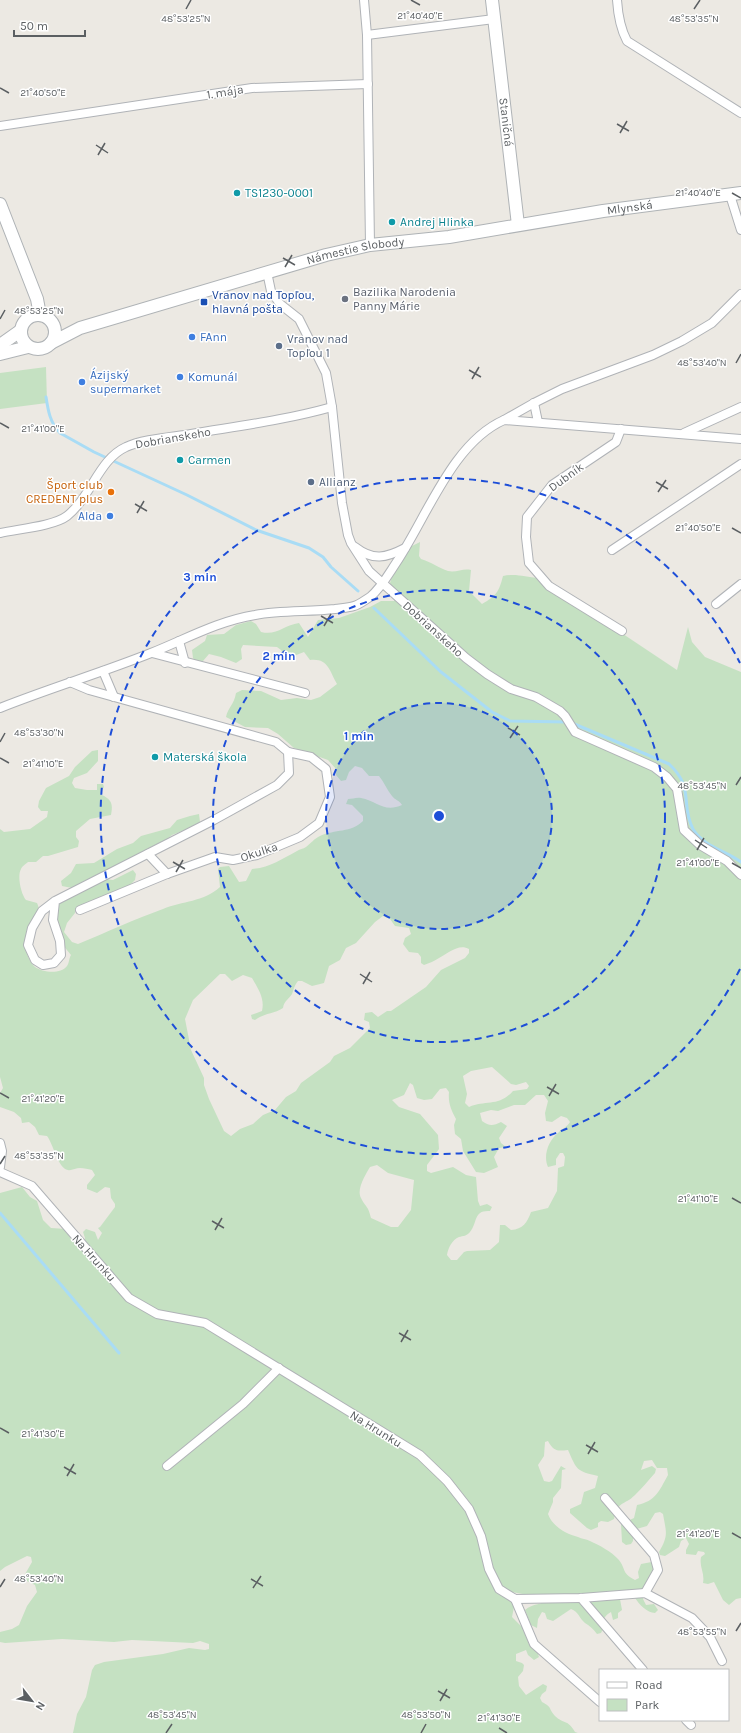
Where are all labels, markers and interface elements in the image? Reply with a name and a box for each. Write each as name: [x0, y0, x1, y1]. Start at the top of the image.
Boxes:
text: 21°40'40"E: [397, 10, 443, 22]
scale bar: [14, 12, 85, 38]
text: 48°53'25"N: [161, 13, 211, 25]
text: 48°53'35"N: [669, 13, 719, 25]
text: 50 m: [20, 19, 48, 33]
street label: 1. mája: [206, 82, 244, 102]
text: 21°40'50"E: [20, 87, 66, 99]
street label: Staničná: [496, 97, 516, 147]
place label: TS1230-0001: [245, 186, 313, 200]
text: 21°40'40"E: [675, 187, 721, 199]
marker: TS1230-0001: [232, 188, 242, 198]
street label: Mlynská: [606, 198, 654, 217]
place label: Andrej Hlinka: [400, 215, 474, 229]
marker: Andrej Hlinka: [387, 217, 397, 227]
street label: Námestie Slobody: [305, 235, 405, 267]
place label: Bazilika Narodenia Panny Márie: [353, 285, 456, 313]
place label: Vranov nad Topľou, hlavná pošta: [212, 288, 315, 316]
marker: Bazilika Narodenia Panny Márie: [340, 294, 350, 304]
marker: Vranov nad Topľou, hlavná pošta: [199, 297, 209, 307]
text: 48°53'25"N: [14, 305, 64, 317]
place label: FAnn: [200, 330, 227, 344]
marker: FAnn: [187, 332, 197, 342]
place label: Vranov nad Topľou 1: [287, 332, 348, 360]
marker: Vranov nad Topľou 1: [274, 341, 284, 351]
text: 48°53'40"N: [677, 357, 727, 369]
place label: Ázijský supermarket: [90, 367, 161, 396]
place label: Komunál: [188, 370, 238, 384]
marker: Komunál: [175, 372, 185, 382]
marker: Ázijský supermarket: [77, 377, 87, 387]
text: 21°41'00"E: [21, 423, 65, 435]
street label: Dobrianskeho: [134, 424, 212, 452]
place label: Carmen: [188, 453, 231, 467]
marker: Carmen: [175, 455, 185, 465]
street label: Dubník: [546, 459, 586, 494]
place label: Allianz: [319, 475, 356, 489]
place label: Šport club CREDENT plus: [26, 477, 103, 506]
marker: Allianz: [306, 477, 316, 487]
marker: Šport club CREDENT plus: [106, 487, 116, 497]
place label: Alda: [78, 509, 102, 523]
marker: Alda: [105, 511, 115, 521]
text: 21°40'50"E: [675, 522, 721, 534]
text: 3 min: [183, 570, 217, 584]
street label: Dobrianskeho: [400, 598, 466, 660]
text: 2 min: [262, 649, 296, 663]
text: 48°53'30"N: [14, 727, 64, 739]
text: 1 min: [344, 729, 374, 743]
place label: Materská škola: [163, 750, 247, 764]
marker: Materská škola: [150, 752, 160, 762]
text: 21°41'10"E: [23, 758, 63, 770]
text: 48°53'45"N: [677, 780, 727, 792]
centre of rings: [432, 809, 446, 823]
street label: Okulka: [239, 839, 279, 865]
text: 21°41'00"E: [676, 857, 720, 869]
text: 21°41'20"E: [21, 1093, 65, 1105]
text: 48°53'35"N: [14, 1150, 64, 1162]
text: 21°41'10"E: [678, 1193, 718, 1205]
street label: Na Hrunku: [69, 1232, 119, 1284]
street label: Na Hrunku: [347, 1408, 405, 1450]
text: 21°41'30"E: [21, 1428, 65, 1440]
text: 21°41'20"E: [676, 1528, 720, 1540]
text: 48°53'40"N: [14, 1573, 64, 1585]
text: 48°53'55"N: [677, 1626, 727, 1638]
legend: [599, 1669, 729, 1721]
text: Road: [635, 1678, 663, 1692]
north arrow: [12, 1681, 52, 1721]
text: Park: [635, 1698, 660, 1712]
text: N: [33, 1699, 48, 1713]
text: 48°53'45"N: [147, 1709, 197, 1721]
text: 48°53'50"N: [401, 1709, 451, 1721]
text: 21°41'30"E: [477, 1712, 521, 1724]

